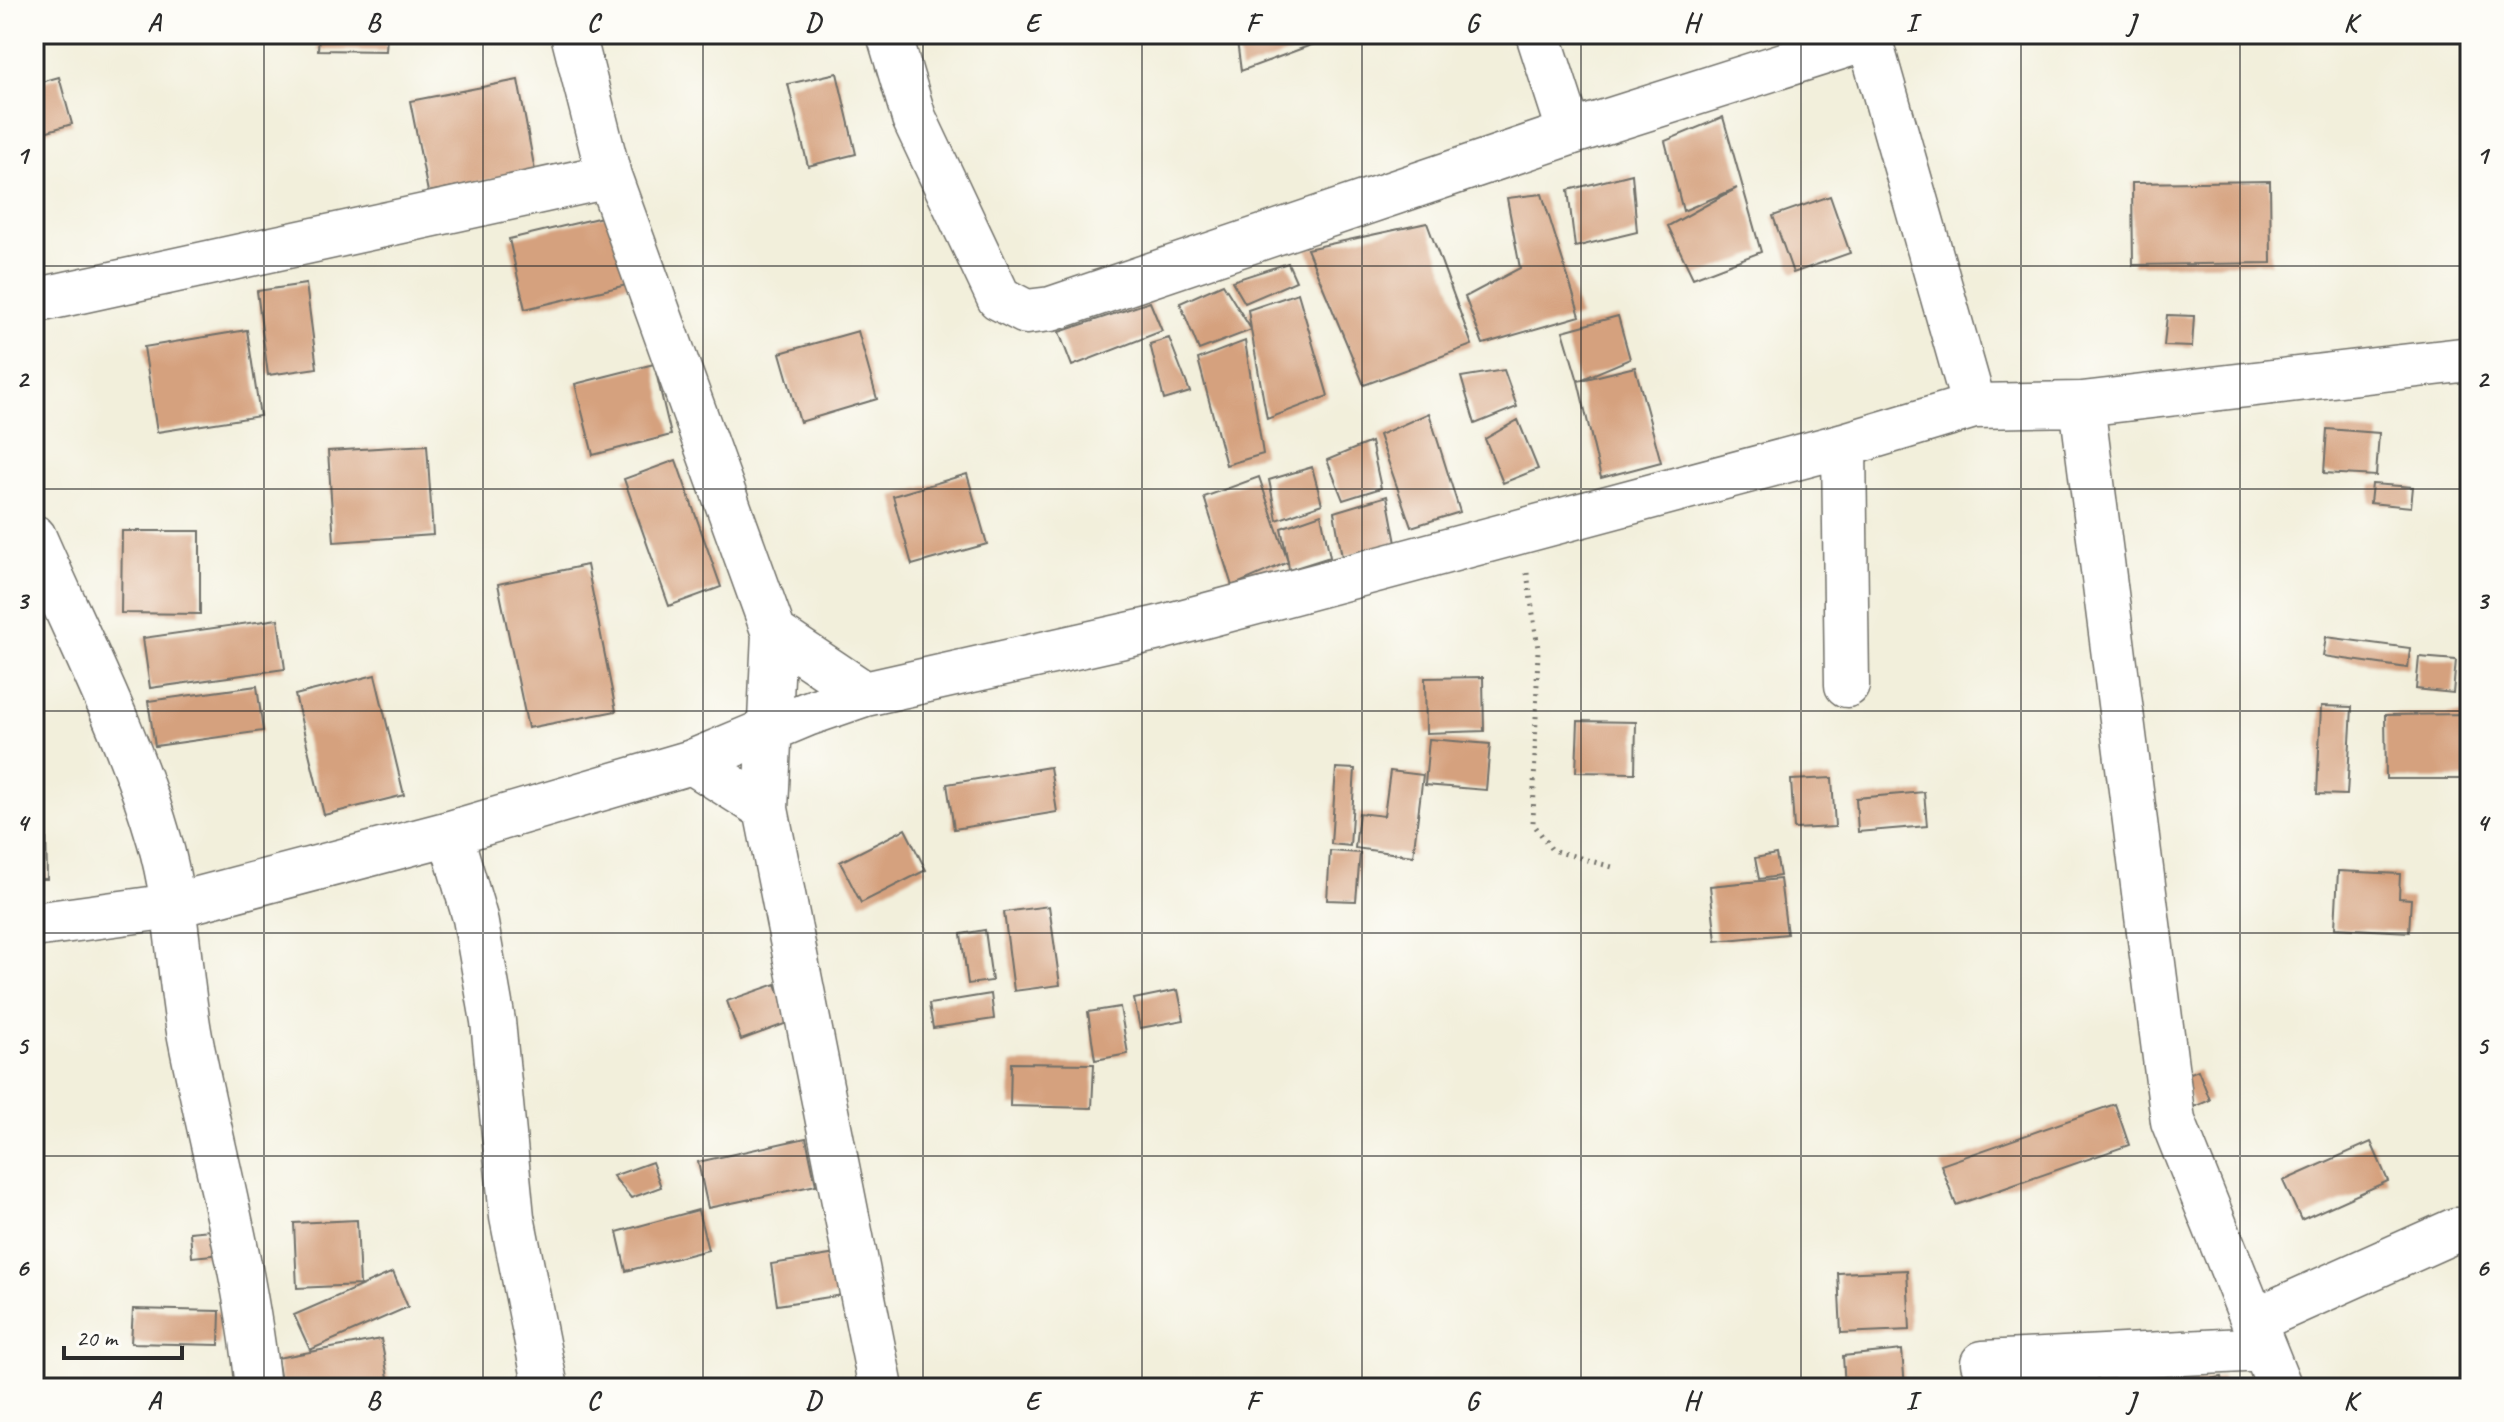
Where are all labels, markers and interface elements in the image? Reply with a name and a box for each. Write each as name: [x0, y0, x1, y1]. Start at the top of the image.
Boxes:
text: A: [147, 6, 162, 39]
text: B: [366, 6, 382, 39]
text: C: [587, 6, 603, 39]
text: D: [805, 6, 823, 39]
text: E: [1025, 6, 1043, 39]
text: F: [1246, 6, 1264, 39]
text: G: [1466, 6, 1482, 39]
text: H: [1684, 6, 1704, 39]
text: I: [1906, 6, 1923, 39]
text: J: [2125, 6, 2140, 39]
text: K: [2343, 6, 2362, 39]
text: 1: [16, 139, 31, 172]
text: 1: [2476, 139, 2491, 172]
text: 2: [16, 362, 30, 395]
text: 2: [2476, 362, 2490, 395]
text: 3: [16, 584, 30, 617]
text: 3: [2476, 584, 2490, 617]
text: 4: [16, 806, 31, 839]
text: 4: [2476, 806, 2491, 839]
text: 5: [16, 1029, 30, 1062]
text: 5: [2476, 1029, 2490, 1062]
text: 6: [16, 1251, 30, 1284]
text: 6: [2476, 1251, 2490, 1284]
scale bar: [64, 1310, 182, 1360]
text: 20 m: [76, 1323, 119, 1353]
text: A: [147, 1384, 162, 1417]
text: B: [366, 1384, 382, 1417]
text: C: [587, 1384, 603, 1417]
text: D: [805, 1384, 823, 1417]
text: E: [1025, 1384, 1043, 1417]
text: F: [1246, 1384, 1264, 1417]
text: G: [1466, 1384, 1482, 1417]
text: H: [1684, 1384, 1704, 1417]
text: I: [1906, 1384, 1923, 1417]
text: J: [2125, 1384, 2140, 1417]
text: K: [2343, 1384, 2362, 1417]

